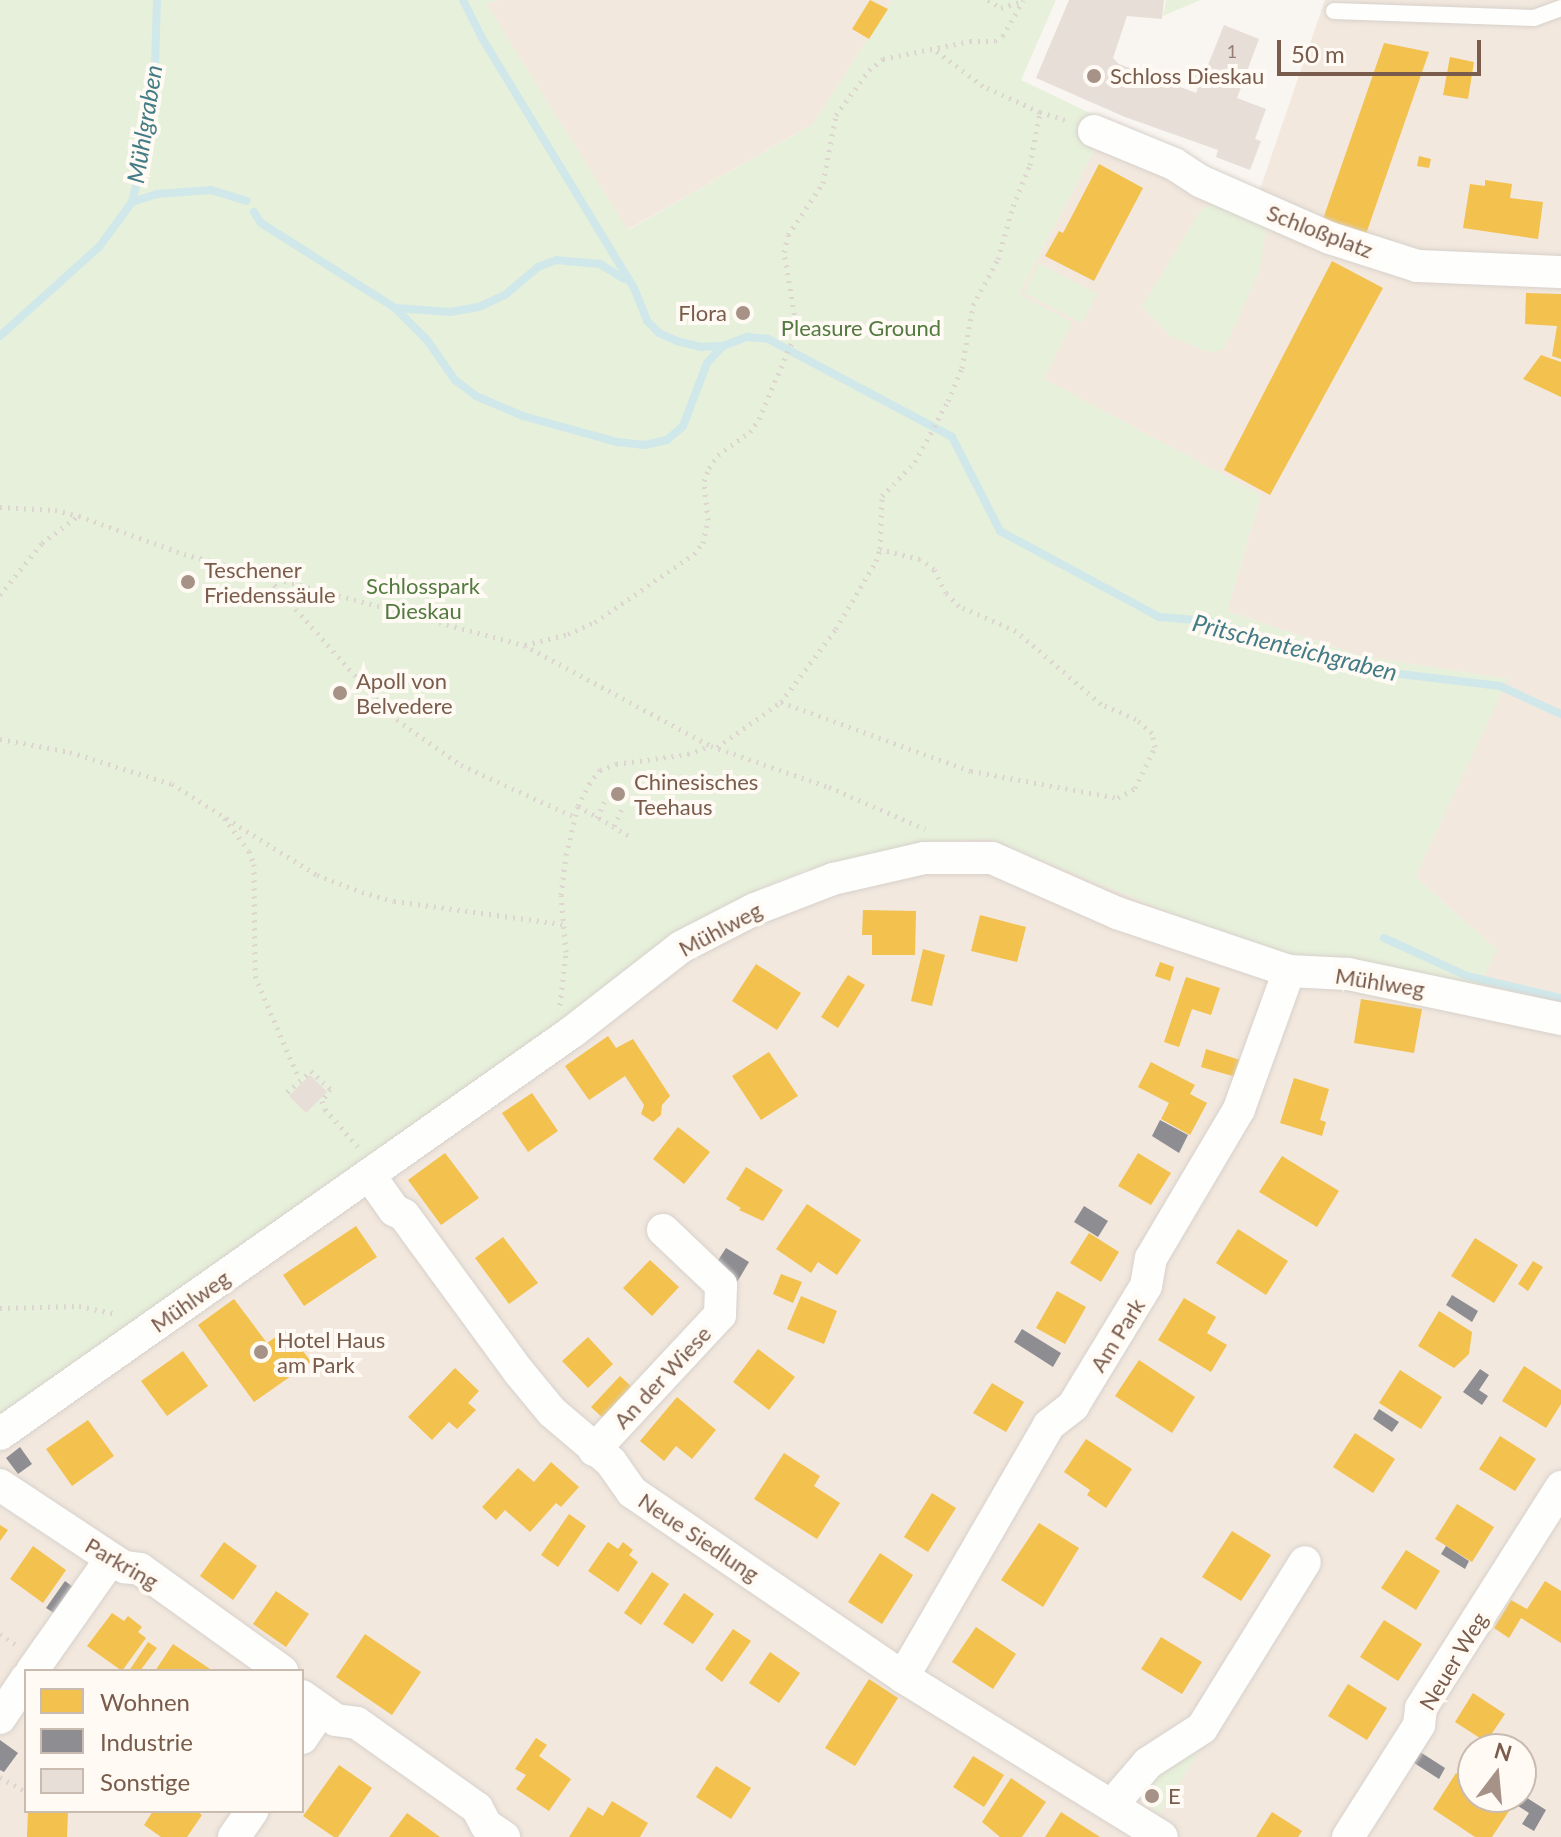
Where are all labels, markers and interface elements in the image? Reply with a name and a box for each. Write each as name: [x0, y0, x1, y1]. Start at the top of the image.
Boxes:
scale bar: [1281, 24, 1485, 74]
text: 50 m: [1291, 39, 1345, 68]
house number: 1: [1227, 40, 1237, 62]
water label: Mühlgraben: [120, 63, 168, 185]
place label: Schloss Dieskau: [1110, 63, 1264, 89]
marker: Schloss Dieskau: [1085, 67, 1103, 85]
street label: Schloßplatz: [1263, 199, 1377, 263]
place label: Flora: [678, 300, 727, 326]
marker: Flora: [734, 304, 752, 322]
park label: Pleasure Ground: [781, 315, 941, 341]
place label: Teschener Friedenssäule: [204, 556, 336, 608]
park label: Schlosspark Dieskau: [366, 572, 480, 624]
marker: Teschener Friedenssäule: [179, 573, 197, 591]
water label: Pritschenteichgraben: [1190, 608, 1400, 686]
place label: Apoll von Belvedere: [356, 667, 453, 718]
marker: Apoll von Belvedere: [331, 684, 349, 702]
place label: Chinesisches Teehaus: [634, 768, 758, 820]
marker: Chinesisches Teehaus: [609, 785, 627, 803]
street label: Mühlweg: [674, 896, 766, 962]
street label: Mühlweg: [1333, 962, 1427, 1002]
street label: Mühlweg: [146, 1264, 234, 1338]
street label: Am Park: [1084, 1293, 1150, 1377]
street label: An der Wiese: [608, 1320, 716, 1434]
place label: Hotel Haus am Park: [277, 1326, 385, 1378]
marker: Hotel Haus am Park: [252, 1343, 270, 1361]
street label: Neue Siedlung: [634, 1487, 764, 1587]
street label: Parkring: [81, 1532, 163, 1594]
street label: Neuer Weg: [1413, 1607, 1493, 1715]
legend: [24, 1669, 304, 1813]
text: Wohnen: [100, 1687, 190, 1716]
text: Industrie: [100, 1727, 193, 1756]
north arrow: [1457, 1733, 1537, 1813]
text: N: [1491, 1736, 1515, 1767]
text: Sonstige: [100, 1767, 190, 1796]
place label: E: [1168, 1783, 1181, 1809]
marker: E: [1143, 1787, 1161, 1805]

